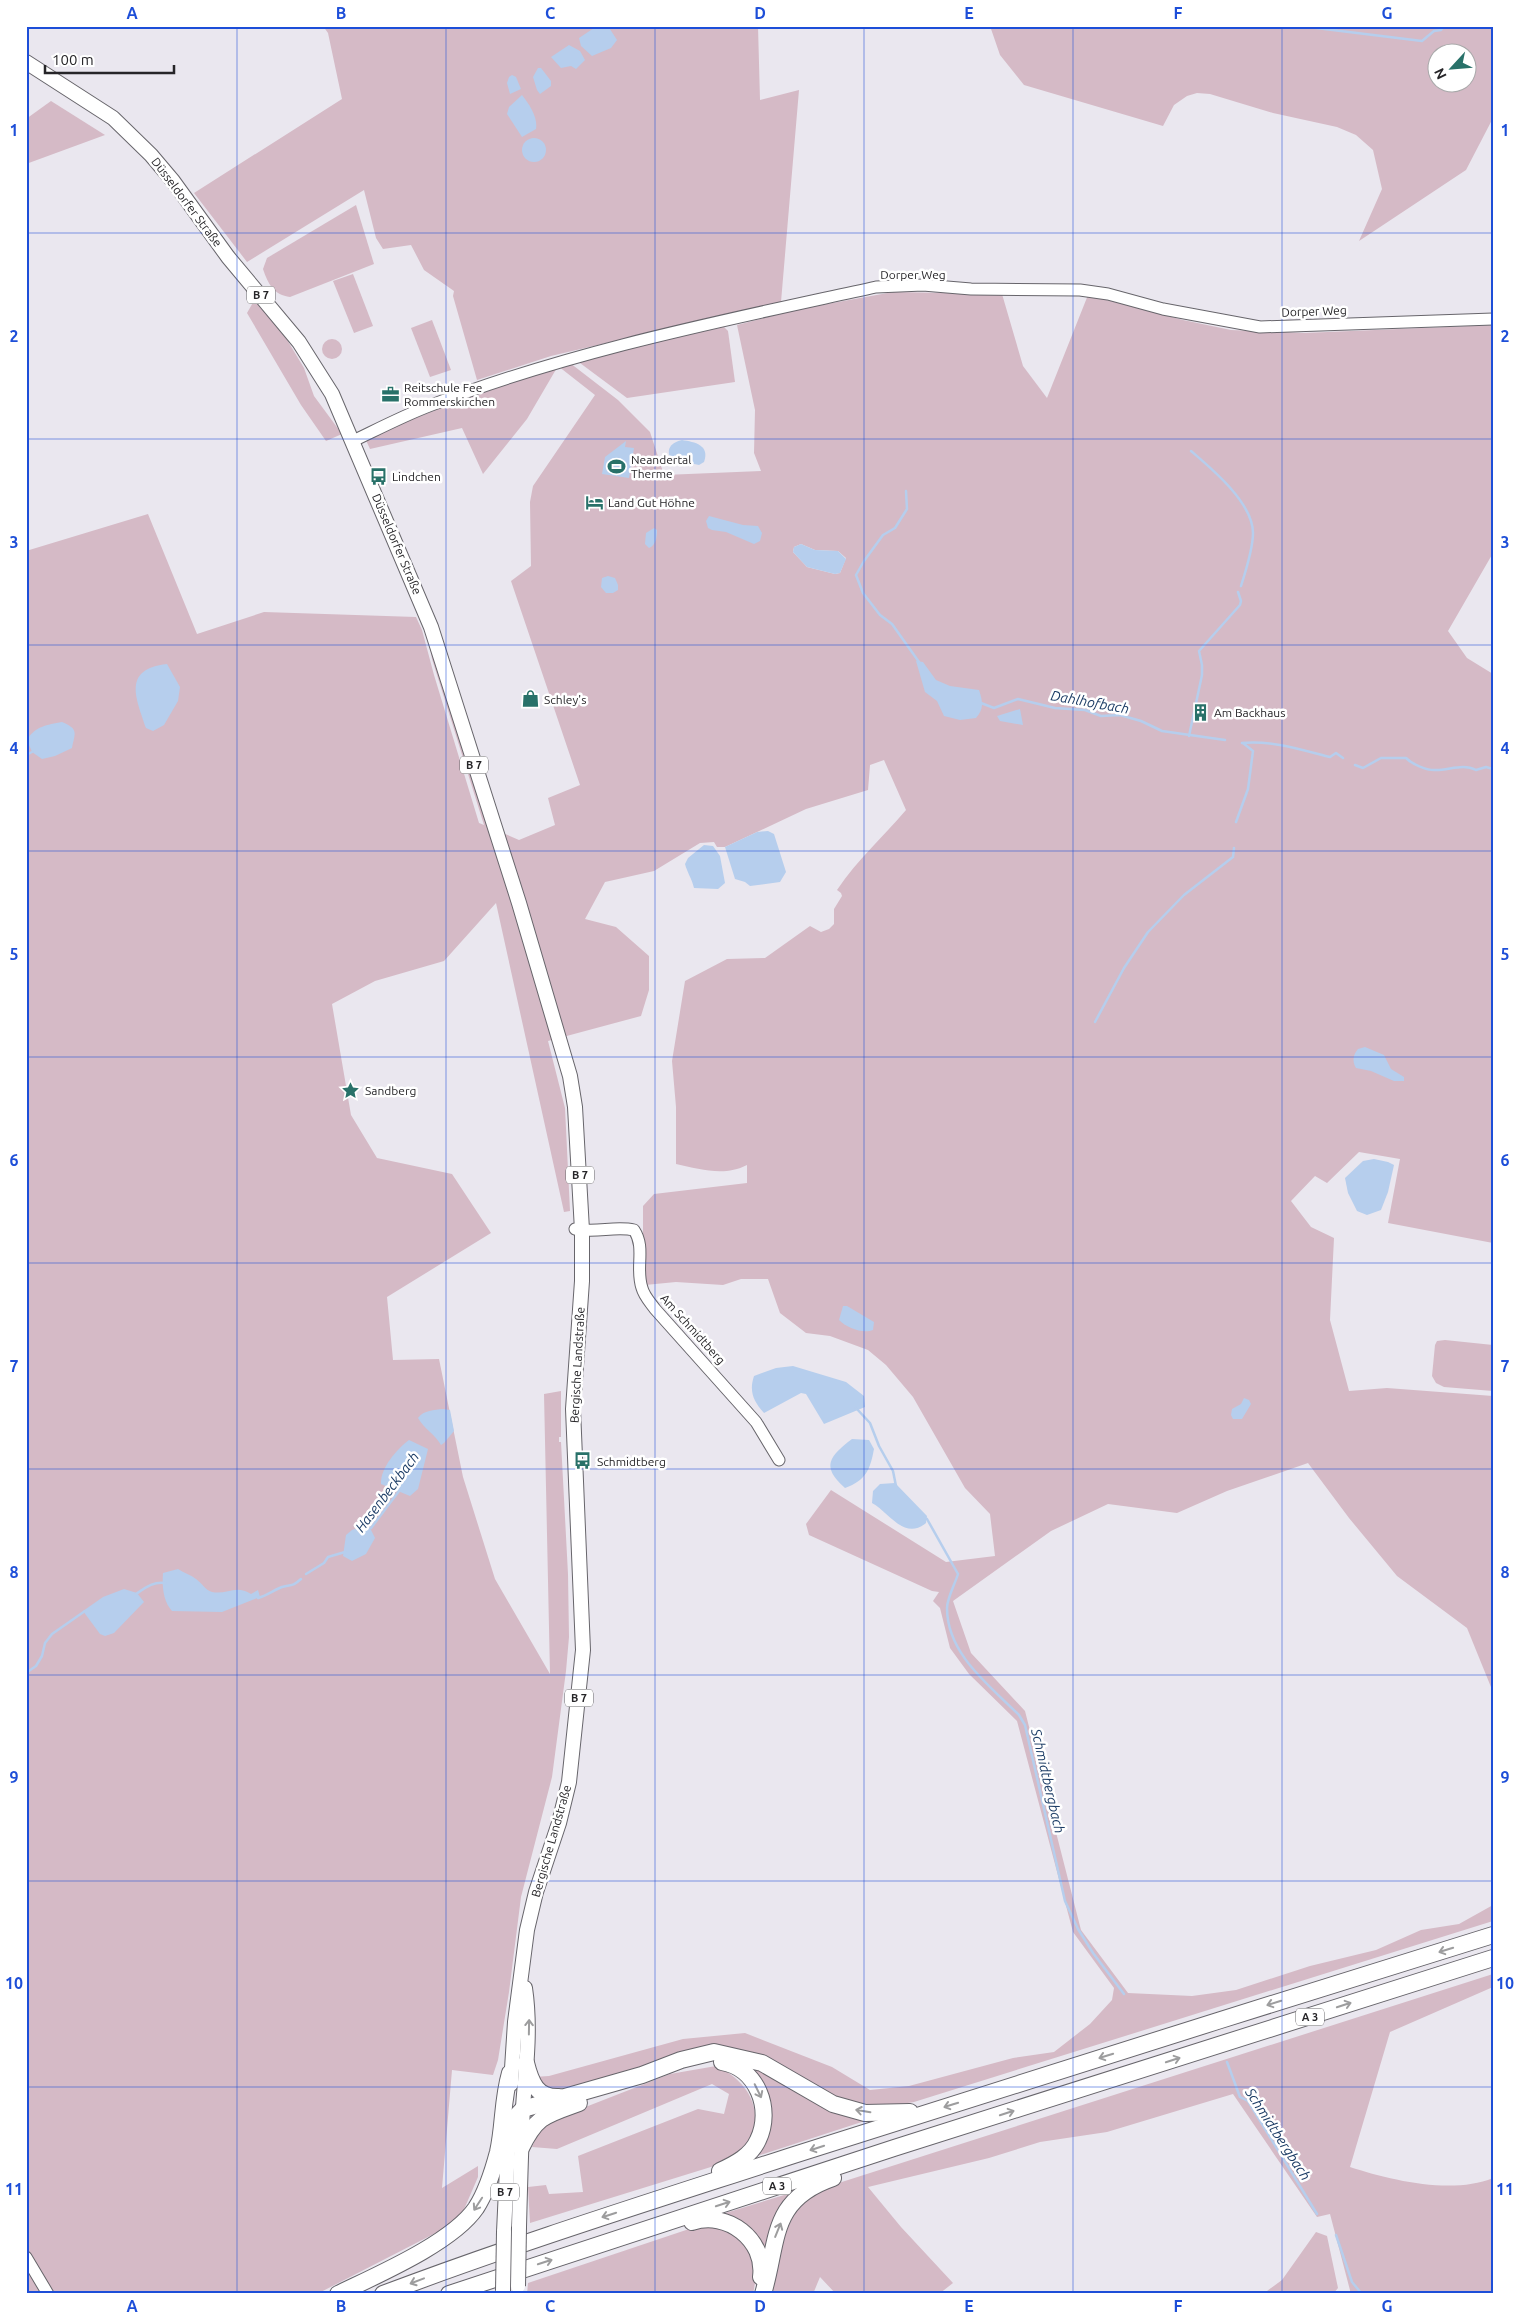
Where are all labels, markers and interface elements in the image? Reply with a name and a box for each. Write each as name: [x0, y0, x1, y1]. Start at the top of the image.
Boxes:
text: A: [126, 4, 138, 22]
text: B: [336, 4, 346, 22]
text: C: [545, 4, 555, 22]
text: D: [754, 4, 766, 22]
text: E: [964, 4, 974, 22]
text: F: [1174, 4, 1183, 22]
text: G: [1381, 4, 1393, 22]
scale bar: [45, 42, 174, 74]
north arrow: [1426, 42, 1476, 92]
text: 100 m: [52, 51, 94, 68]
text: N: [1431, 65, 1450, 82]
text: 1: [9, 121, 19, 139]
text: 1: [1500, 121, 1510, 139]
street label: Düsseldorfer Straße: [149, 155, 225, 249]
street label: Dorper Weg: [880, 268, 946, 281]
road number: B 7: [247, 286, 275, 304]
street label: Dorper Weg: [1281, 303, 1347, 319]
text: 2: [9, 327, 19, 345]
text: 2: [1500, 327, 1510, 345]
place label: Reitschule Fee Rommerskirchen: [404, 381, 495, 408]
office icon: Reitschule Fee Rommerskirchen: [380, 384, 400, 404]
place label: Neandertal Therme: [631, 453, 691, 480]
sports icon: Neandertal Therme: [607, 456, 627, 476]
bus stop icon: Lindchen: [368, 466, 388, 486]
place label: Lindchen: [392, 470, 441, 483]
street label: Düsseldorfer Straße: [370, 492, 424, 596]
hotel icon: Land Gut Höhne: [584, 492, 604, 512]
place label: Land Gut Höhne: [608, 496, 695, 509]
text: 3: [9, 533, 19, 551]
text: 3: [1500, 533, 1510, 551]
water label: Dahlhofbach: [1050, 687, 1130, 717]
shop icon: Schley's: [520, 689, 540, 709]
place label: Schley's: [544, 693, 586, 706]
building icon: Am Backhaus: [1190, 702, 1210, 722]
place label: Am Backhaus: [1214, 706, 1285, 719]
text: 4: [9, 739, 19, 757]
text: 4: [1500, 739, 1510, 757]
road number: B 7: [460, 756, 488, 774]
text: 5: [9, 945, 19, 963]
text: 5: [1500, 945, 1510, 963]
place icon: Sandberg: [341, 1080, 361, 1100]
place label: Sandberg: [365, 1084, 416, 1097]
text: 6: [9, 1151, 19, 1169]
text: 6: [1500, 1151, 1510, 1169]
road number: B 7: [566, 1166, 594, 1184]
street label: Am Schmidtberg: [658, 1291, 728, 1367]
street label: Bergische Landstraße: [567, 1307, 587, 1423]
text: 7: [9, 1357, 19, 1375]
text: 7: [1500, 1357, 1510, 1375]
water label: Hasenbeckbach: [352, 1449, 422, 1535]
bus stop icon: Schmidtberg: [573, 1451, 593, 1471]
place label: Schmidtberg: [597, 1455, 666, 1468]
text: 8: [9, 1563, 19, 1581]
text: 8: [1500, 1563, 1510, 1581]
road number: B 7: [565, 1690, 593, 1706]
water label: Schmidtbergbach: [1028, 1726, 1068, 1835]
text: 9: [9, 1768, 19, 1786]
text: 9: [1500, 1768, 1510, 1786]
street label: Bergische Landstraße: [529, 1783, 573, 1899]
one-way arrow: [1439, 1945, 1455, 1955]
text: 10: [5, 1974, 23, 1992]
text: 10: [1496, 1974, 1514, 1992]
one-way arrow: [1267, 1999, 1283, 2009]
one-way arrow: [1336, 2000, 1352, 2010]
road number: A 3: [1296, 2008, 1324, 2025]
one-way arrow: [524, 2019, 534, 2035]
one-way arrow: [1098, 2052, 1114, 2062]
one-way arrow: [1165, 2055, 1180, 2064]
one-way arrow: [754, 2083, 763, 2098]
water label: Schmidtbergbach: [1242, 2084, 1314, 2183]
one-way arrow: [943, 2100, 959, 2110]
one-way arrow: [856, 2106, 872, 2116]
one-way arrow: [999, 2107, 1015, 2117]
one-way arrow: [809, 2144, 825, 2153]
road number: A 3: [763, 2178, 791, 2194]
text: 11: [5, 2180, 23, 2198]
text: 11: [1496, 2180, 1514, 2198]
road number: B 7: [491, 2184, 519, 2200]
one-way arrow: [473, 2197, 483, 2211]
one-way arrow: [715, 2198, 731, 2208]
one-way arrow: [602, 2211, 618, 2220]
one-way arrow: [774, 2222, 783, 2237]
one-way arrow: [537, 2256, 553, 2266]
one-way arrow: [410, 2277, 425, 2286]
text: A: [126, 2297, 138, 2315]
text: B: [336, 2297, 346, 2315]
text: C: [545, 2297, 555, 2315]
text: D: [754, 2297, 766, 2315]
text: E: [964, 2297, 974, 2315]
text: F: [1174, 2297, 1183, 2315]
text: G: [1381, 2297, 1393, 2315]

